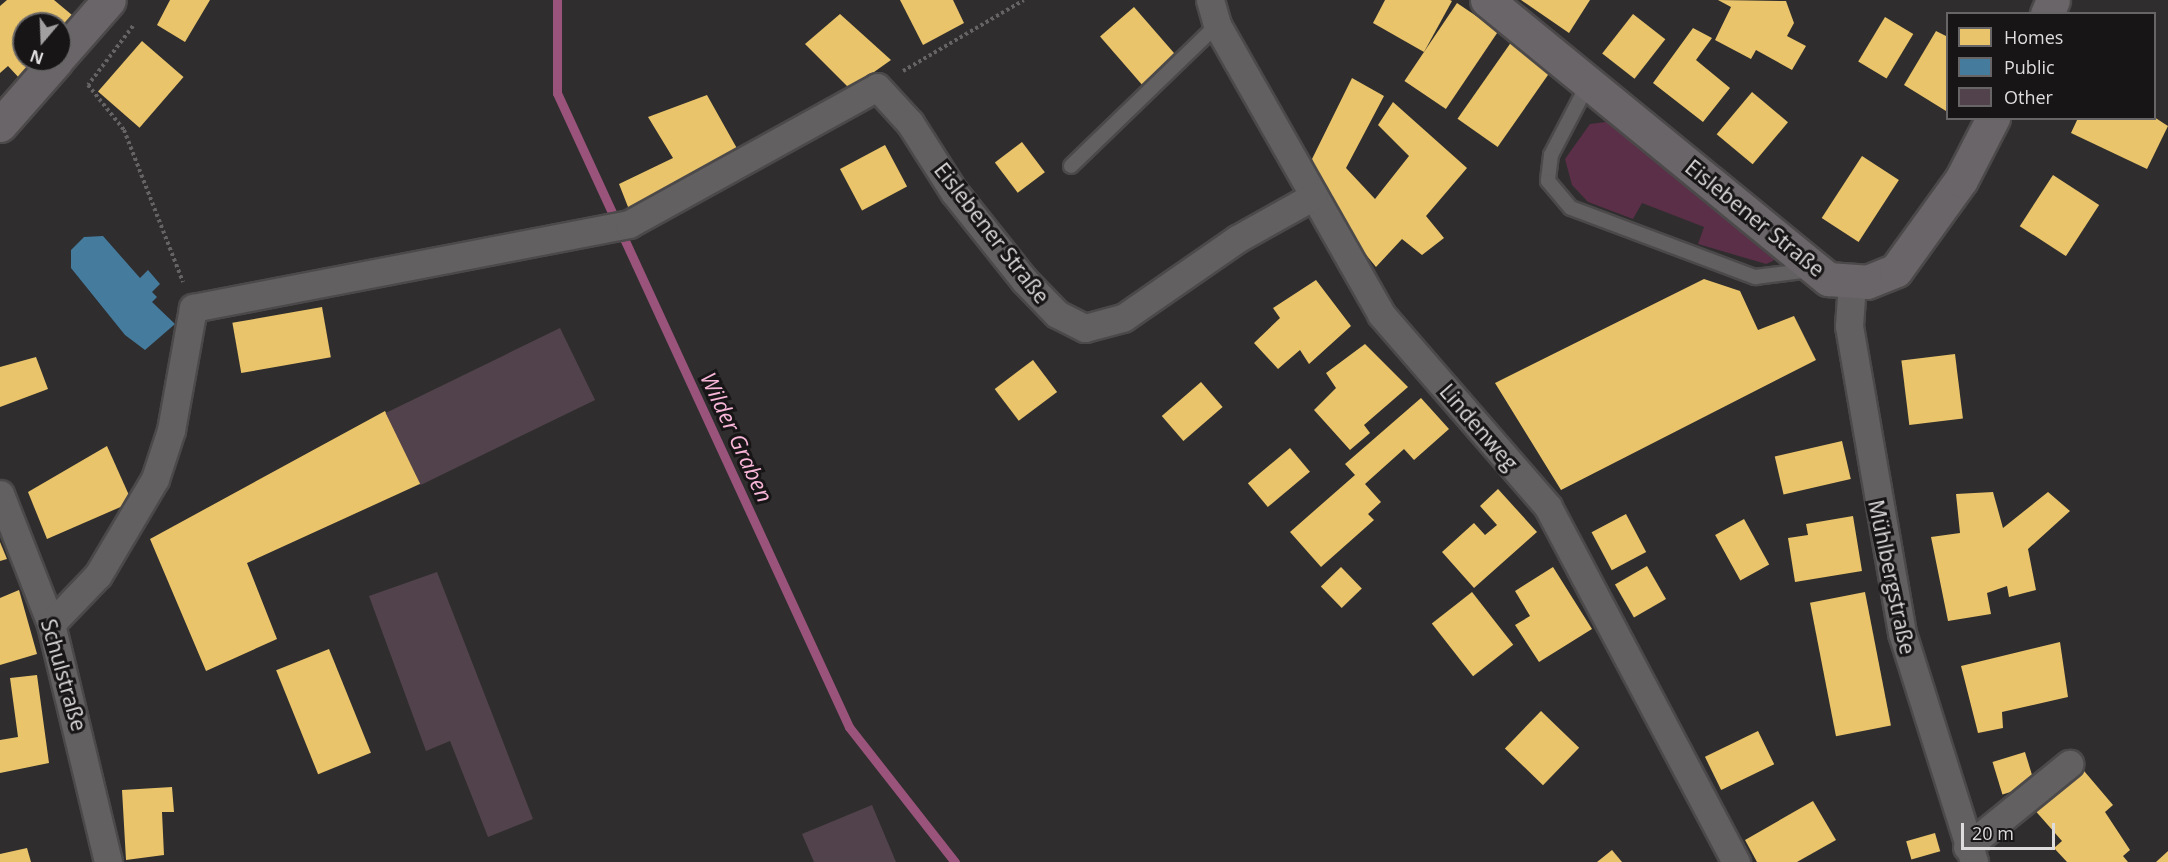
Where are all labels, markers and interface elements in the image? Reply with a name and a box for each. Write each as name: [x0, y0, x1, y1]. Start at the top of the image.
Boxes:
north arrow: [12, 12, 72, 72]
legend: [1946, 12, 2156, 120]
text: Homes: [2004, 25, 2063, 49]
text: N: [27, 45, 47, 70]
text: Public: [2004, 55, 2055, 79]
text: Other: [2004, 85, 2053, 109]
street label: Eislebener Straße: [1680, 154, 1830, 282]
street label: Eislebener Straße: [929, 158, 1055, 308]
water label: Wilder Graben: [695, 368, 779, 506]
street label: Lindenweg: [1435, 379, 1523, 475]
street label: Mühlbergstraße: [1863, 498, 1921, 656]
street label: Schulstraße: [36, 616, 92, 734]
scale bar: [1964, 811, 2058, 849]
text: 20 m: [1972, 821, 2014, 845]

